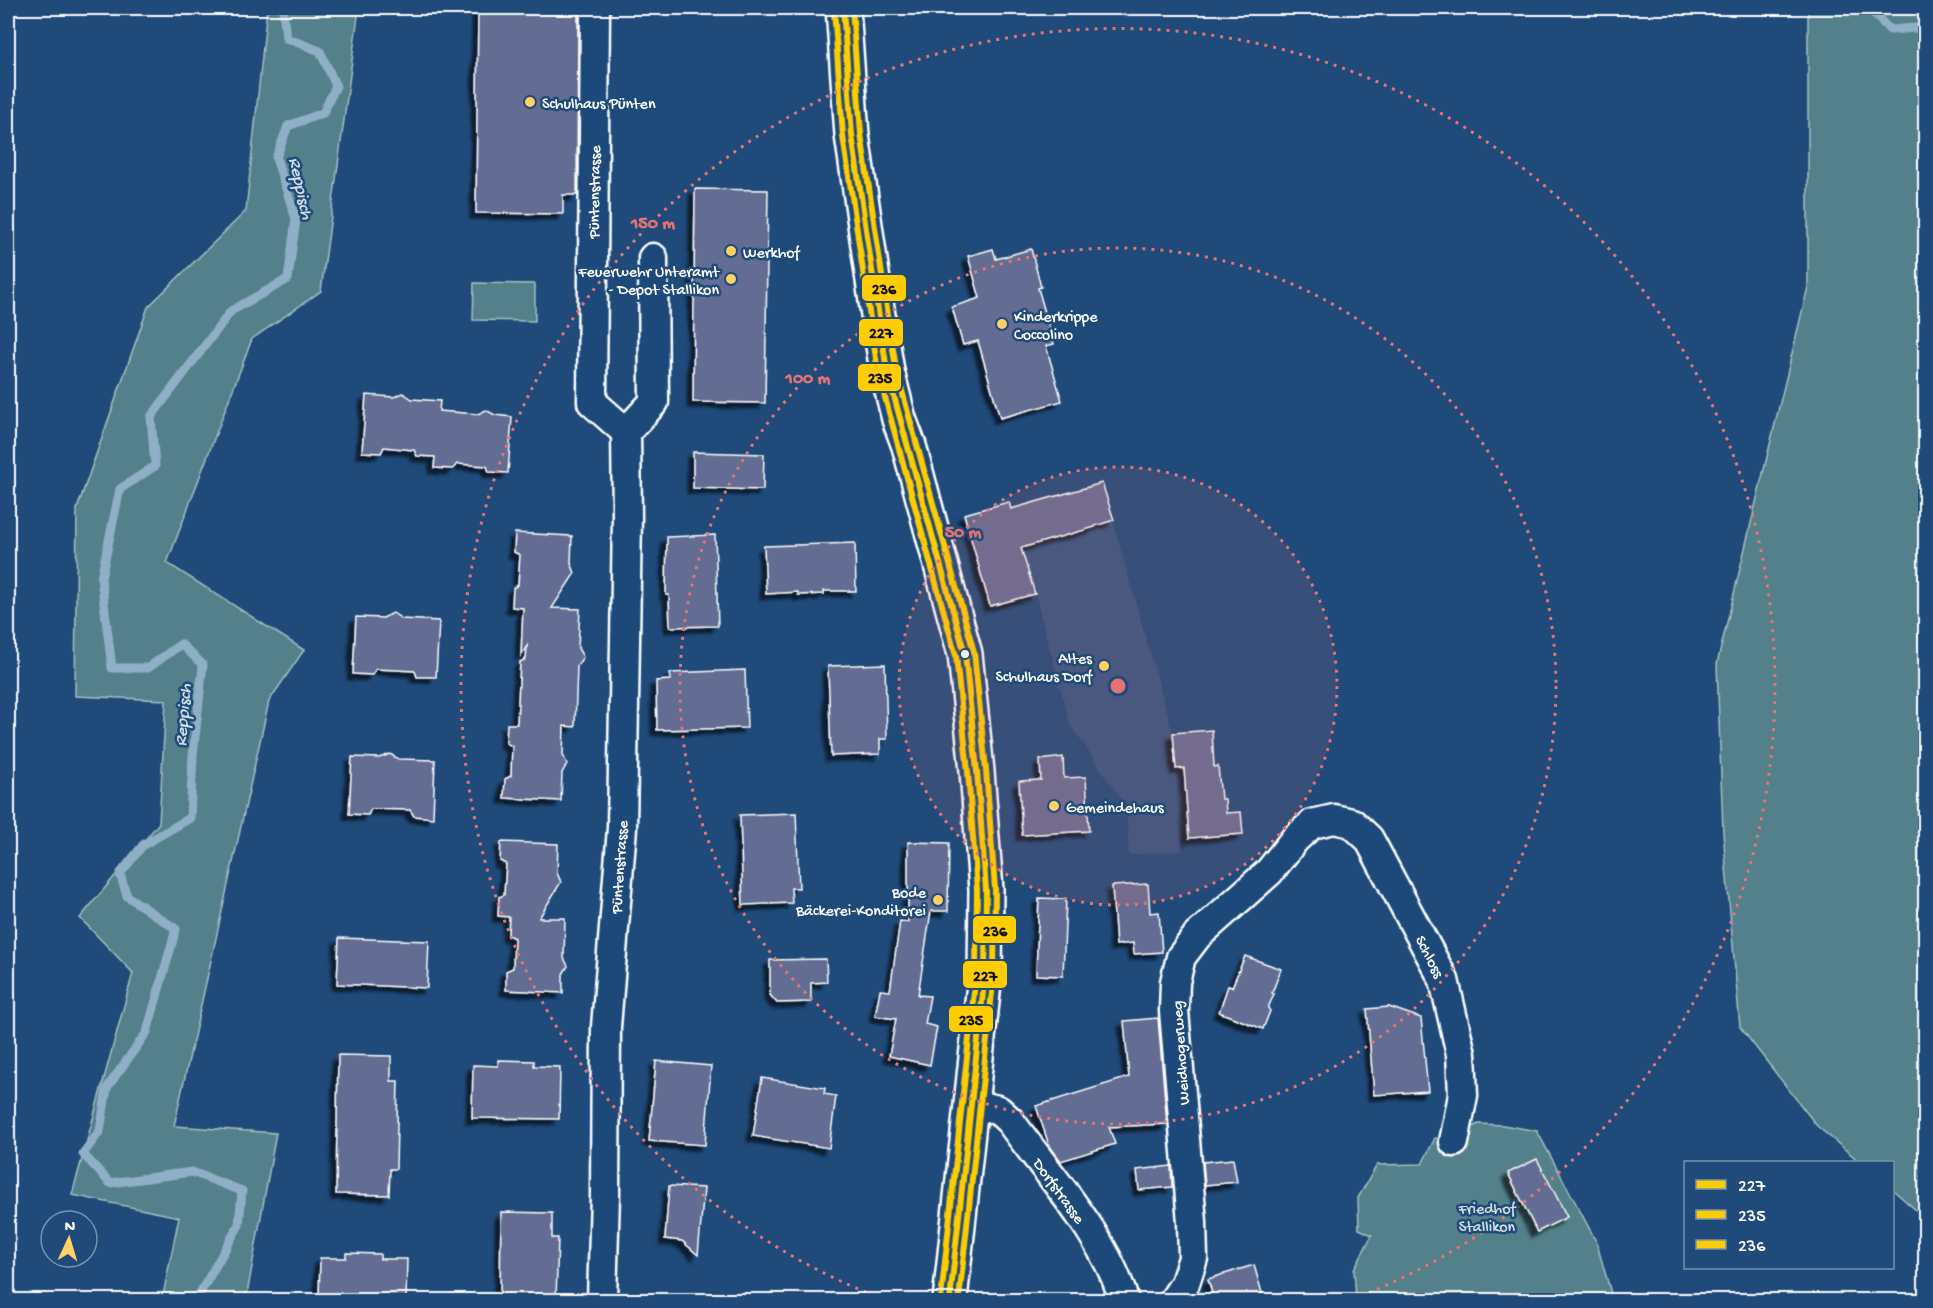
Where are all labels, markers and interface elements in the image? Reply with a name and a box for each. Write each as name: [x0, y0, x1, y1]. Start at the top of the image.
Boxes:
marker: Schulhaus Pünten: [523, 95, 537, 109]
place label: Schulhaus Pünten: [542, 96, 656, 115]
street label: Püntenstrasse: [586, 144, 607, 240]
water label: Reppisch: [283, 156, 316, 222]
text: 150 m: [630, 214, 675, 235]
marker: Werkhof: [724, 244, 738, 258]
place label: Werkhof: [743, 245, 801, 264]
place label: Feuerwehr Unteramt - Depot Stallikon: [577, 264, 720, 301]
marker: Feuerwehr Unteramt - Depot Stallikon: [724, 272, 738, 286]
line badge: 236: [861, 274, 907, 302]
text: 236: [872, 282, 897, 301]
place label: Kinderkrippe Coccolino: [1014, 309, 1098, 346]
marker: Kinderkrippe Coccolino: [995, 317, 1009, 331]
line badge: 227: [858, 318, 904, 347]
text: 227: [869, 326, 894, 345]
line badge: 235: [857, 363, 902, 392]
text: 100 m: [785, 369, 831, 390]
text: 235: [868, 371, 893, 390]
text: 50 m: [945, 523, 982, 544]
unlabelled marker: [959, 648, 971, 660]
place label: Altes Schulhaus Dorf: [996, 651, 1093, 688]
marker: Altes Schulhaus Dorf: [1097, 659, 1111, 673]
centre of rings: [1108, 676, 1128, 696]
water label: Reppisch: [171, 683, 198, 747]
marker: Gemeindehaus: [1047, 799, 1061, 813]
place label: Gemeindehaus: [1066, 800, 1165, 819]
street label: Püntenstrasse: [609, 819, 634, 915]
place label: Bode Bäckerei-Konditorei: [795, 885, 927, 922]
marker: Bode Bäckerei-Konditorei: [931, 893, 945, 907]
line badge: 236: [972, 915, 1017, 944]
text: 236: [983, 924, 1008, 943]
street label: Schloss: [1409, 933, 1447, 983]
line badge: 227: [962, 960, 1008, 989]
text: 227: [973, 969, 998, 988]
street label: Weidhogerweg: [1169, 1000, 1196, 1105]
line badge: 235: [948, 1005, 994, 1033]
text: 235: [959, 1013, 984, 1032]
street label: Dorfstrasse: [1026, 1155, 1088, 1229]
legend: [1684, 1161, 1894, 1269]
text: 227: [1738, 1177, 1766, 1198]
park label: Friedhof Stallikon: [1458, 1201, 1516, 1238]
text: 235: [1738, 1207, 1766, 1228]
north arrow: [39, 1209, 99, 1269]
text: N: [64, 1218, 76, 1237]
text: 236: [1738, 1237, 1766, 1258]

